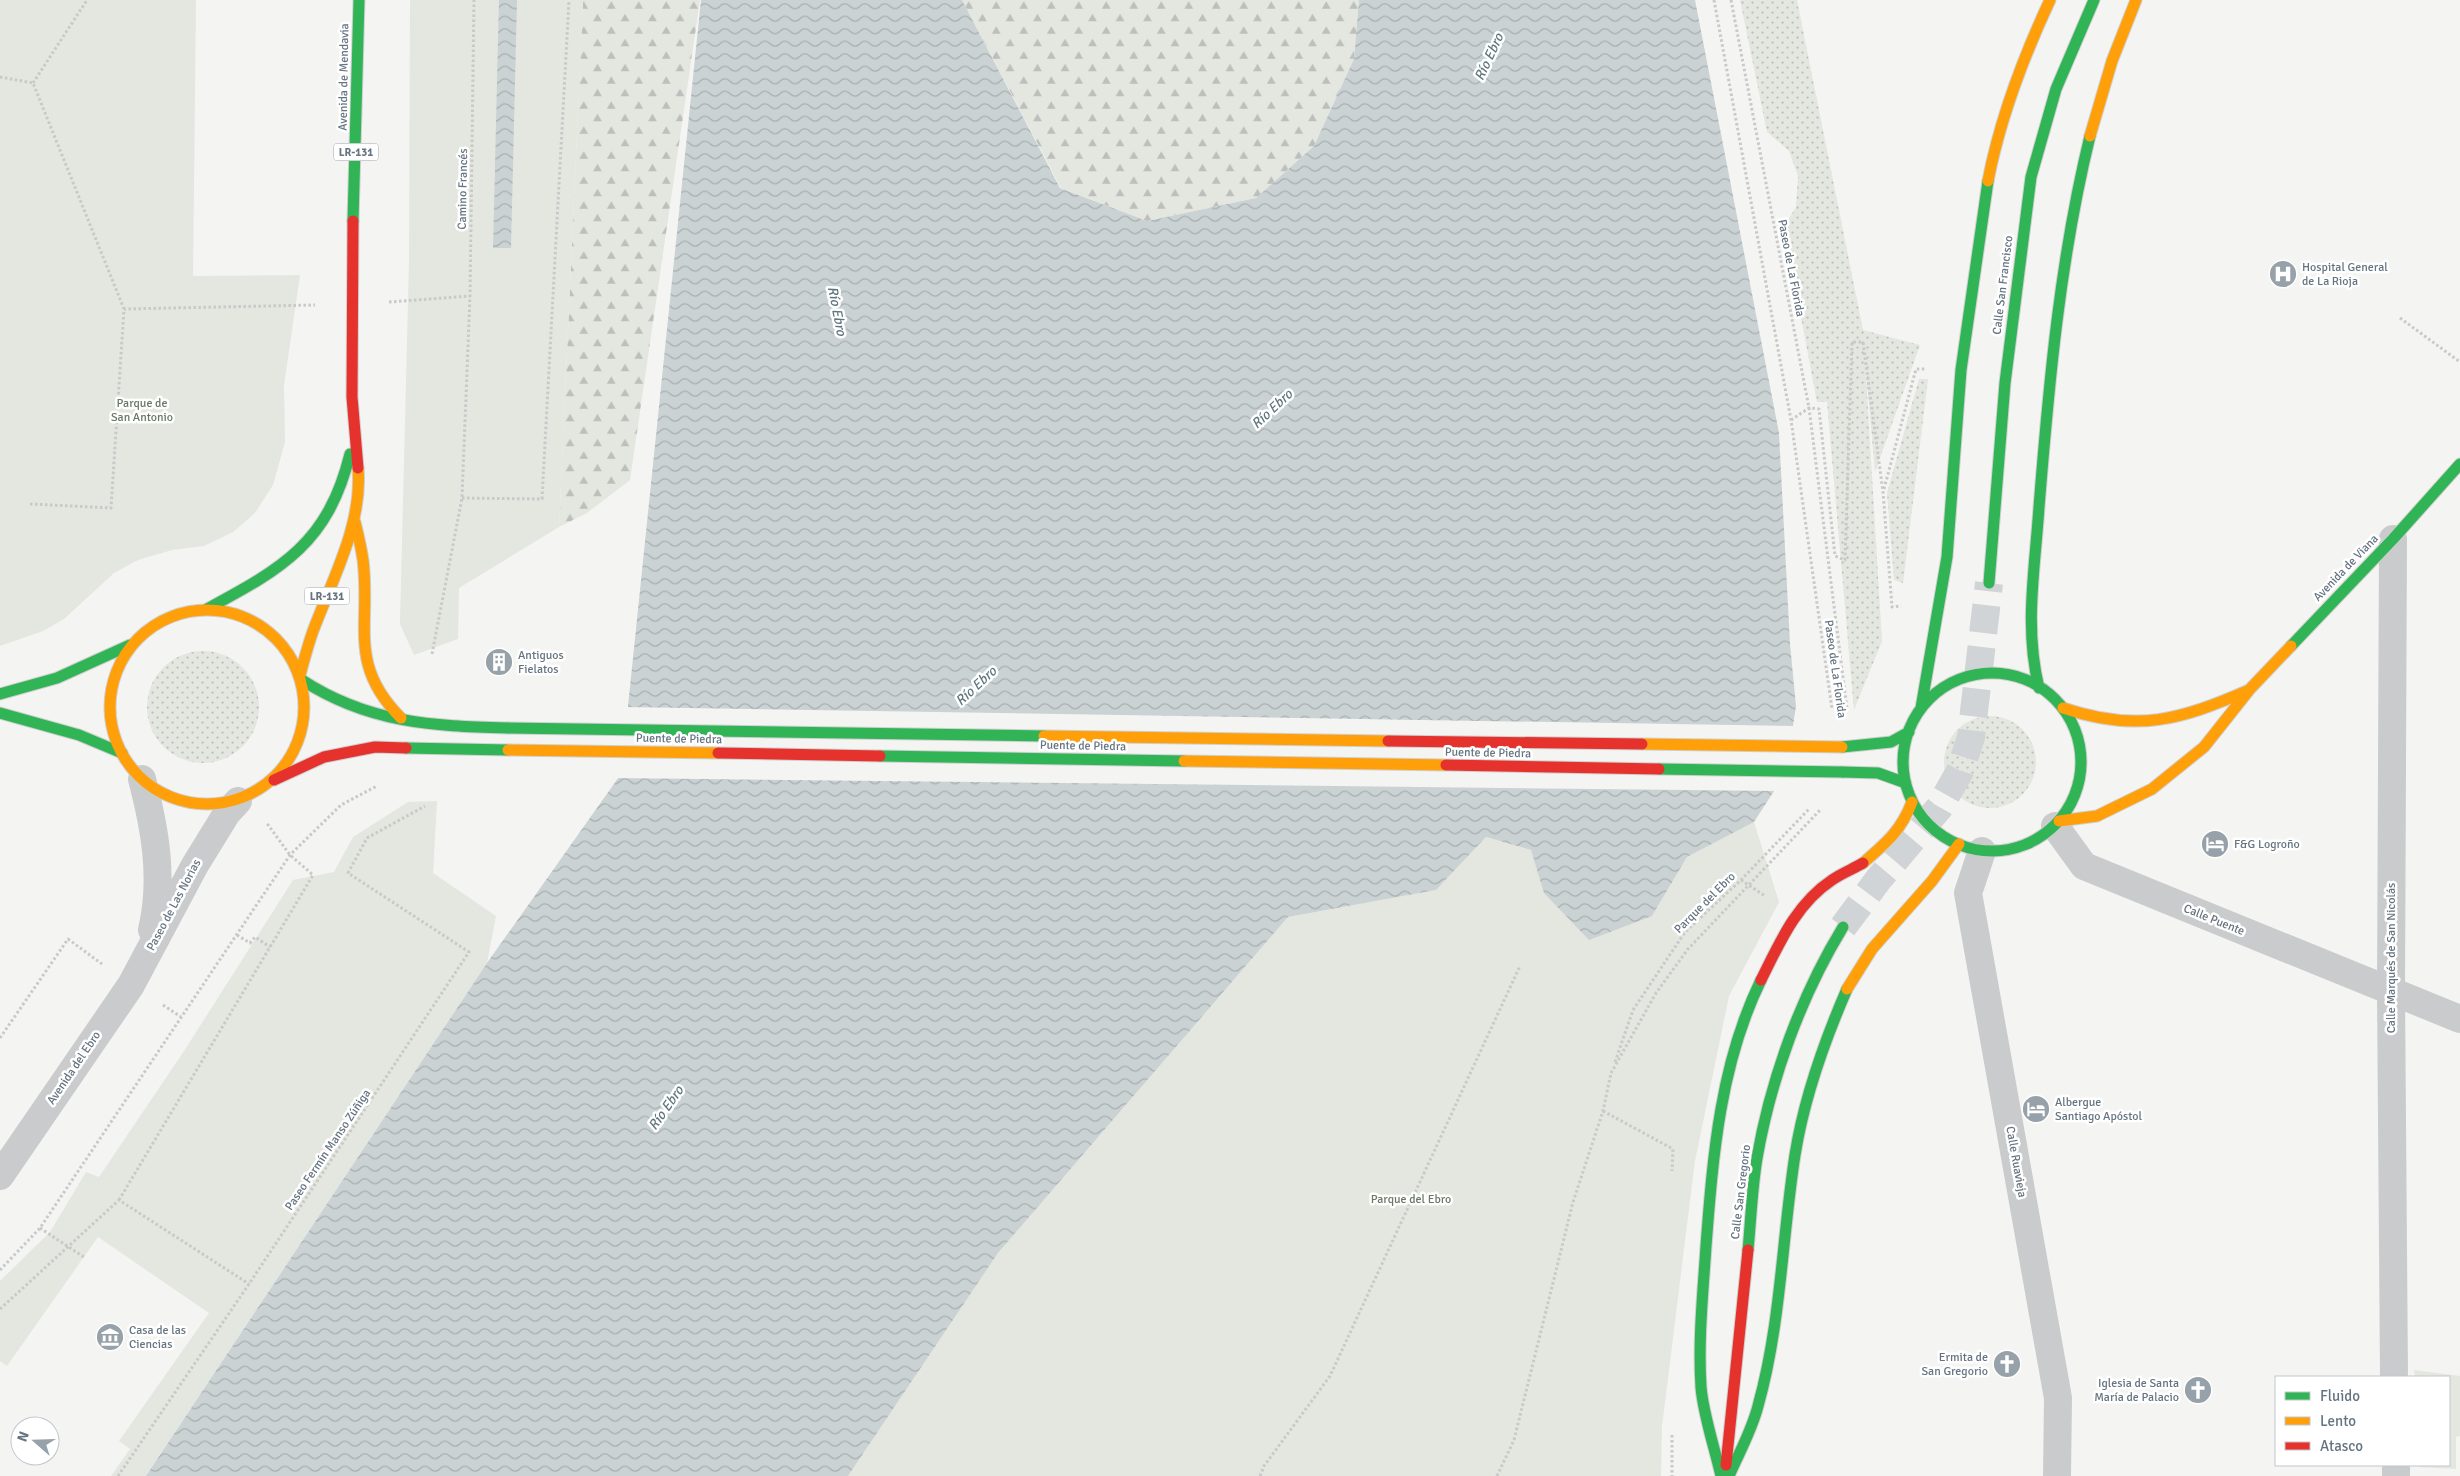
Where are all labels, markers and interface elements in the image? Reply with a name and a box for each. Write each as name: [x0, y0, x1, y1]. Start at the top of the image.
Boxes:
street label: Avenida de Mendavia: [336, 23, 352, 131]
water label: Río Ebro: [1471, 30, 1508, 83]
road number: LR-131: [334, 144, 378, 160]
street label: Camino Francés: [455, 148, 471, 230]
street label: Paseo de La Florida: [1774, 218, 1808, 318]
street label: Calle San Francisco: [1989, 235, 2017, 335]
hospital icon: Hospital General de La Rioja: [2268, 259, 2298, 289]
place label: Hospital General de La Rioja: [2302, 260, 2388, 289]
water label: Río Ebro: [824, 285, 850, 338]
water label: Río Ebro: [1248, 385, 1297, 432]
park label: Parque de San Antonio: [111, 396, 173, 425]
street label: Avenida de Viana: [2310, 531, 2382, 605]
road number: LR-131: [304, 588, 350, 604]
street label: Paseo de La Florida: [1821, 619, 1849, 719]
building icon: Antiguos Fielatos: [484, 647, 514, 677]
place label: Antiguos Fielatos: [518, 648, 564, 677]
water label: Río Ebro: [952, 662, 1001, 709]
street label: Puente de Piedra: [636, 731, 722, 747]
street label: Puente de Piedra: [1040, 738, 1126, 754]
street label: Puente de Piedra: [1445, 745, 1531, 761]
hotel icon: F&G Logroño: [2200, 829, 2230, 859]
place label: F&G Logroño: [2234, 837, 2300, 852]
street label: Paseo de Las Norias: [144, 857, 204, 953]
street label: Parque del Ebro: [1671, 869, 1739, 937]
street label: Calle Marqués de San Nicolás: [2384, 883, 2399, 1033]
street label: Calle Puente: [2181, 901, 2247, 939]
street label: Avenida del Ebro: [44, 1028, 104, 1108]
water label: Río Ebro: [645, 1082, 688, 1133]
street label: Paseo Fermín Manso Zúñiga: [282, 1087, 374, 1213]
hotel icon: Albergue Santiago Apóstol: [2021, 1094, 2051, 1124]
place label: Albergue Santiago Apóstol: [2055, 1095, 2143, 1124]
street label: Calle Ruavieja: [2002, 1125, 2030, 1199]
street label: Calle San Gregorio: [1728, 1144, 1754, 1240]
park label: Parque del Ebro: [1371, 1192, 1451, 1207]
museum icon: Casa de las Ciencias: [95, 1322, 125, 1352]
place label: Casa de las Ciencias: [129, 1323, 186, 1352]
church icon: Ermita de San Gregorio: [1992, 1349, 2022, 1379]
place label: Ermita de San Gregorio: [1921, 1350, 1988, 1379]
church icon: Iglesia de Santa María de Palacio: [2183, 1375, 2213, 1405]
place label: Iglesia de Santa María de Palacio: [2094, 1376, 2179, 1405]
legend: [2275, 1376, 2450, 1466]
text: Fluido: [2320, 1387, 2360, 1405]
text: Lento: [2320, 1412, 2356, 1430]
north arrow: [10, 1416, 60, 1466]
text: N: [14, 1429, 33, 1444]
text: Atasco: [2320, 1437, 2363, 1455]

